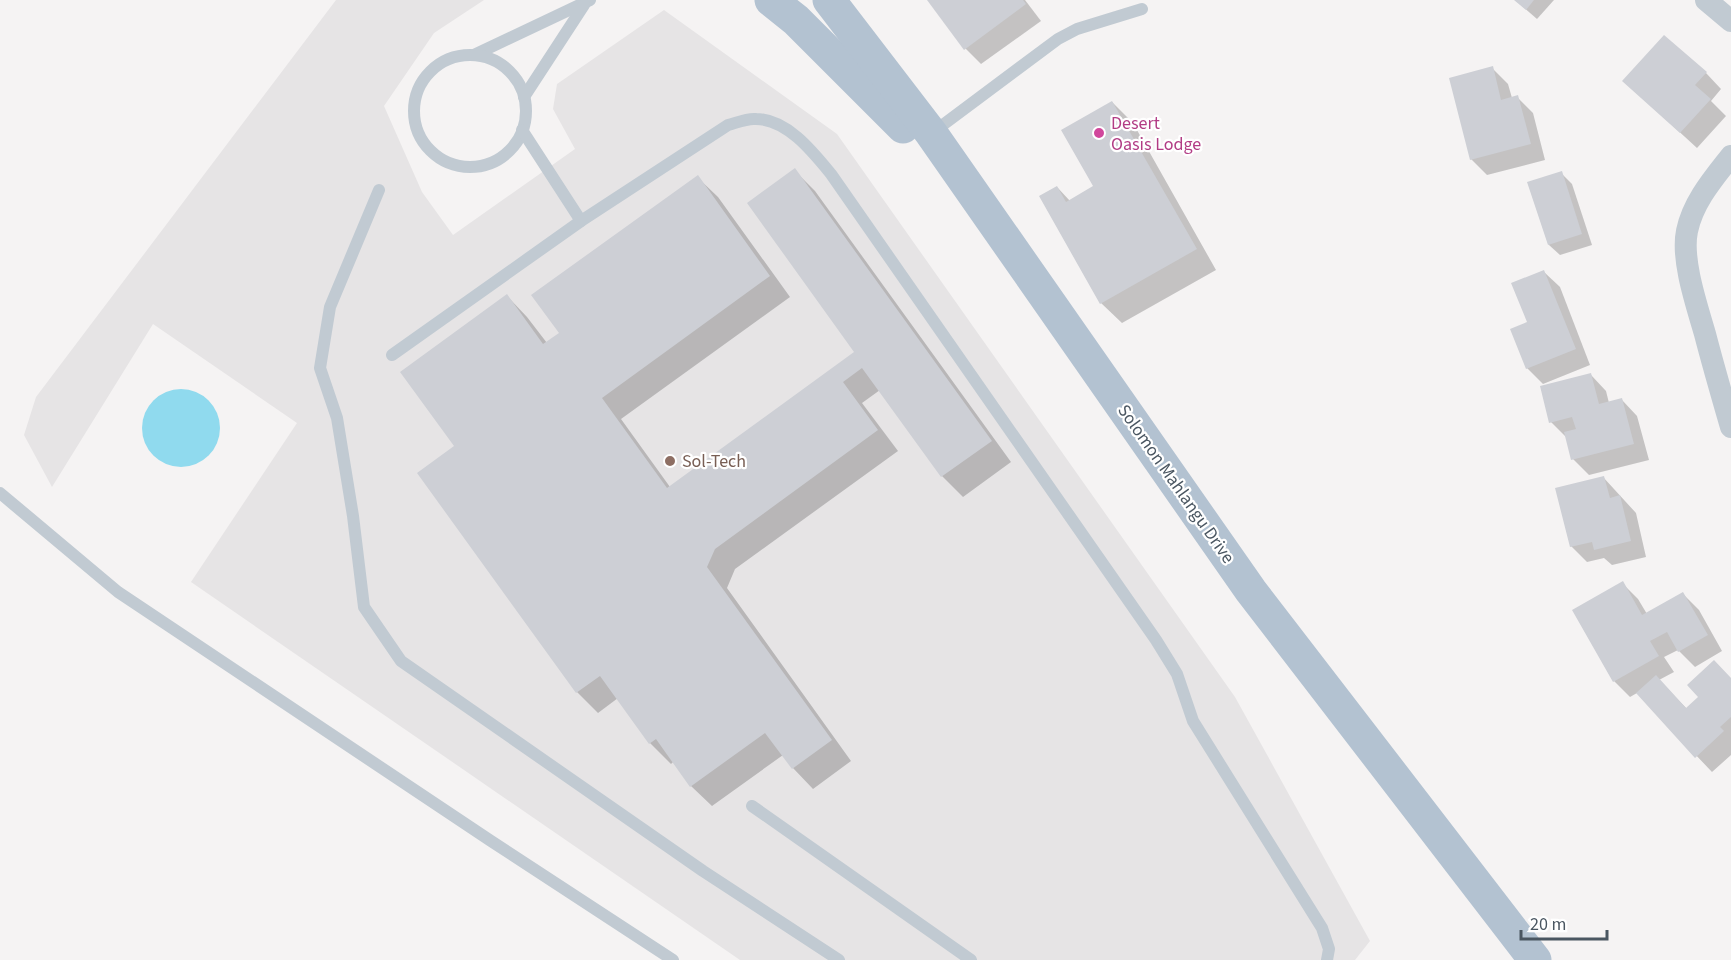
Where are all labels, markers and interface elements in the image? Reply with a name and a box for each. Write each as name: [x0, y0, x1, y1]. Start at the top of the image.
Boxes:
place label: Desert Oasis Lodge: [1111, 111, 1201, 157]
marker: Desert Oasis Lodge: [1092, 126, 1106, 140]
street label: Solomon Mahlangu Drive: [1112, 400, 1240, 569]
place label: Sol-Tech: [682, 449, 746, 474]
marker: Sol-Tech: [663, 454, 677, 468]
scale bar: [1521, 903, 1606, 941]
text: 20 m: [1530, 912, 1566, 937]

